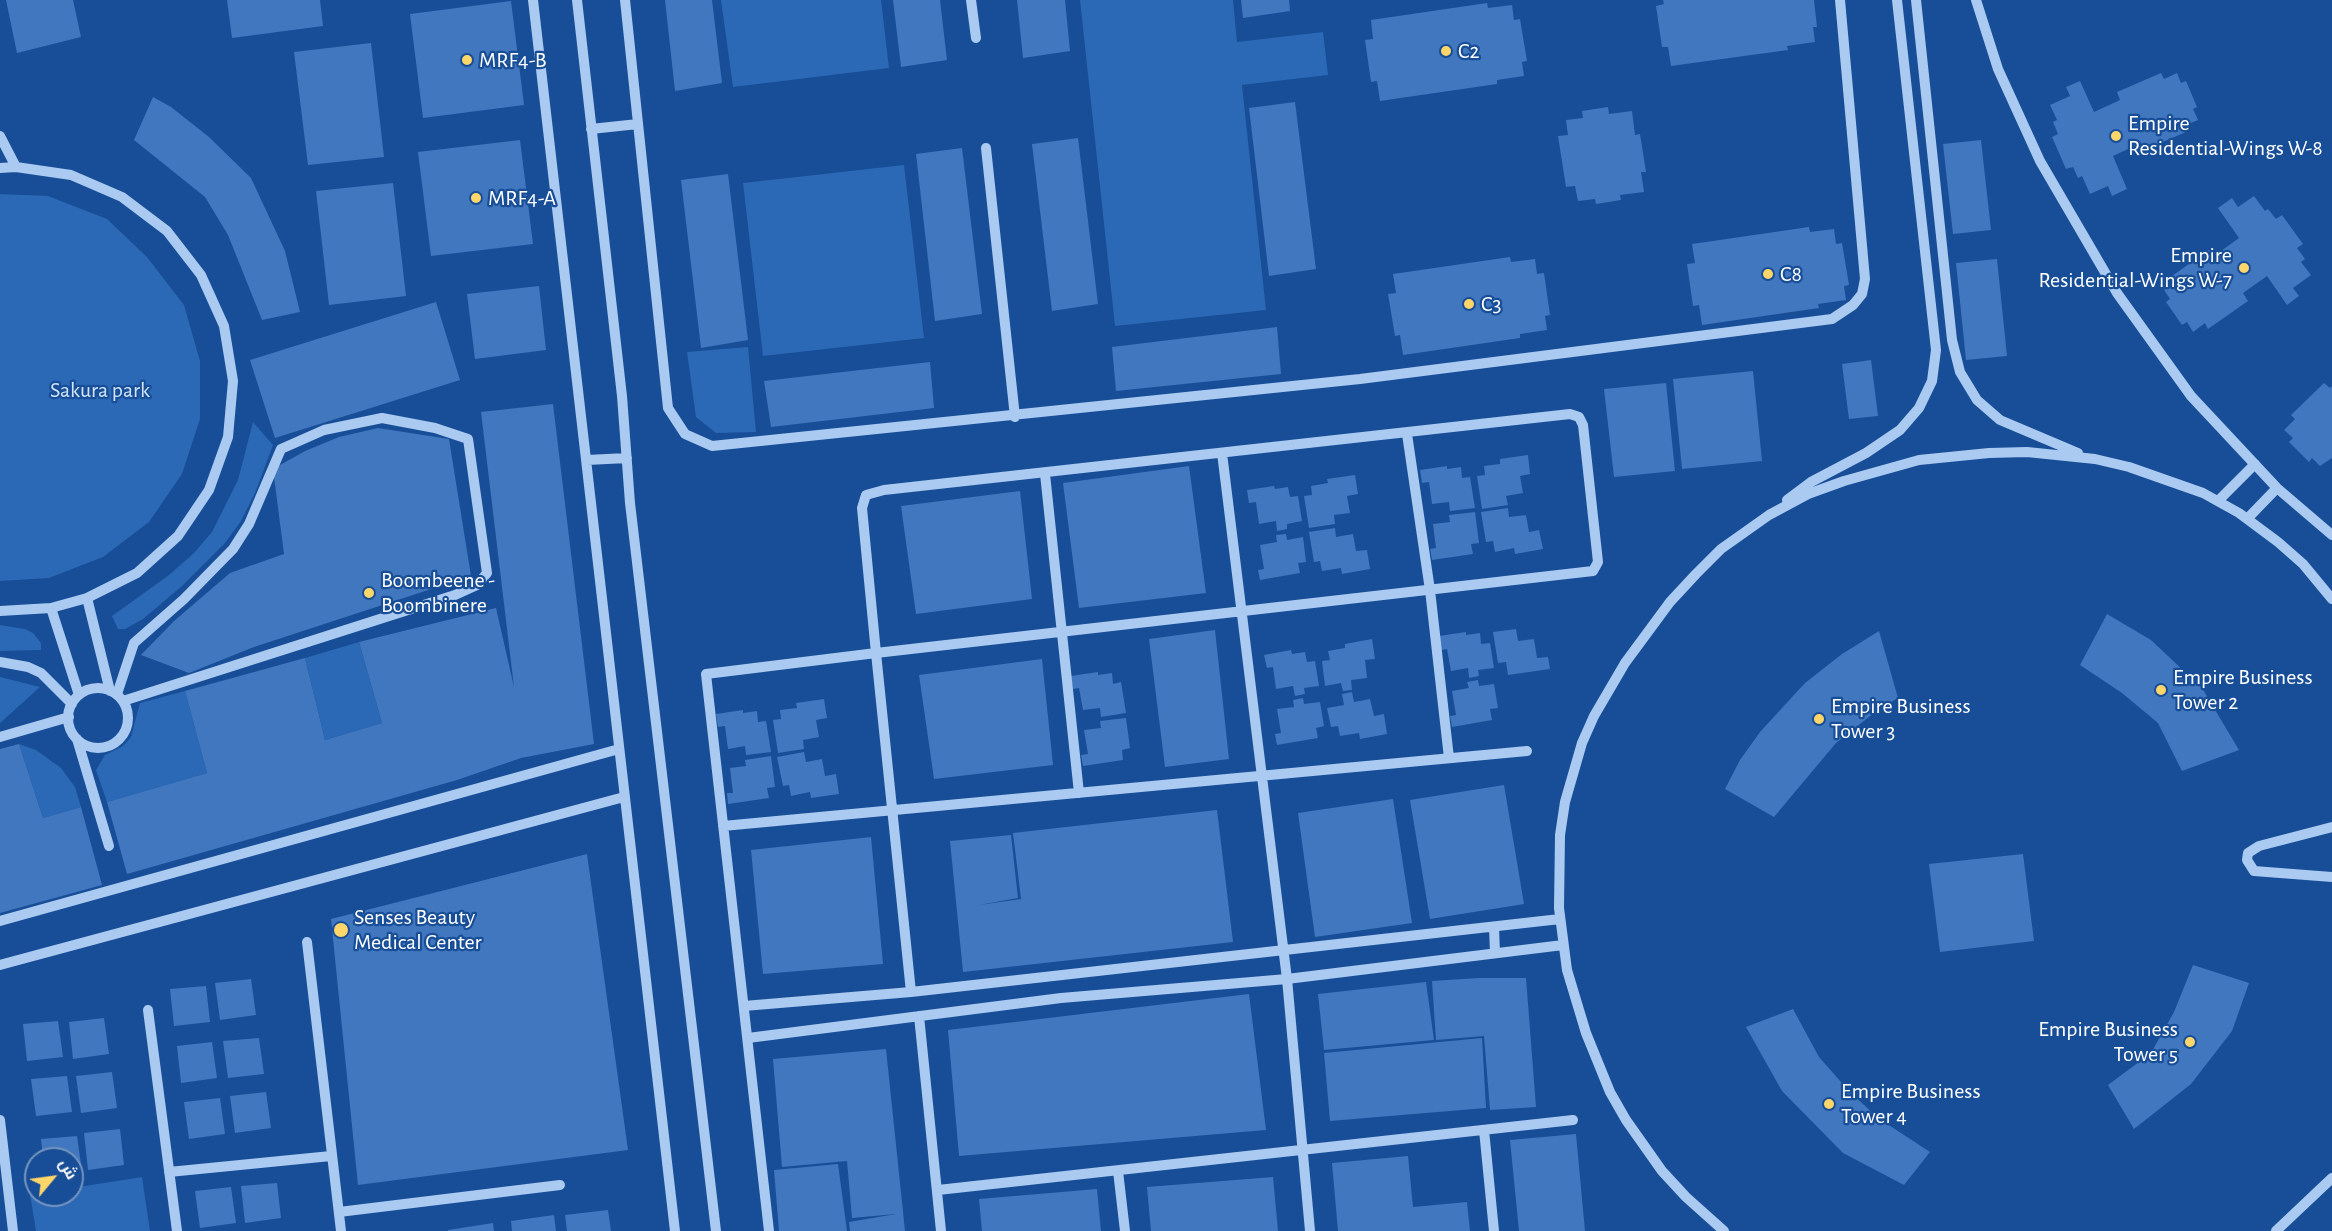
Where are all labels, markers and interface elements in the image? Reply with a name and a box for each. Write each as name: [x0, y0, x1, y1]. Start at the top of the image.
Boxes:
place label: C2: [1458, 38, 1479, 64]
marker: C2: [1439, 44, 1453, 58]
place label: MRF4-B: [479, 47, 547, 73]
marker: MRF4-B: [460, 53, 474, 67]
place label: Empire Residential-Wings W-8: [2128, 110, 2323, 162]
marker: Empire Residential-Wings W-8: [2109, 129, 2123, 143]
place label: MRF4-A: [488, 185, 556, 211]
marker: MRF4-A: [469, 191, 483, 205]
place label: Empire Residential-Wings W-7: [2039, 242, 2232, 294]
place label: C8: [1780, 261, 1802, 287]
marker: Empire Residential-Wings W-7: [2237, 261, 2251, 275]
marker: C8: [1761, 267, 1775, 281]
place label: C3: [1481, 291, 1502, 317]
marker: C3: [1462, 297, 1476, 311]
park label: Sakura park: [50, 377, 150, 403]
place label: Boombeene - Boombinere: [381, 567, 495, 618]
marker: Boombeene - Boombinere: [362, 586, 376, 600]
place label: Empire Business Tower 2: [2173, 664, 2313, 716]
marker: Empire Business Tower 2: [2154, 683, 2168, 697]
place label: Empire Business Tower 3: [1831, 693, 1971, 744]
marker: Empire Business Tower 3: [1812, 712, 1826, 726]
place label: Senses Beauty Medical Center: [354, 904, 482, 956]
marker: Senses Beauty Medical Center: [332, 921, 350, 939]
place label: Empire Business Tower 5: [2038, 1016, 2178, 1068]
marker: Empire Business Tower 5: [2183, 1035, 2197, 1049]
place label: Empire Business Tower 4: [1841, 1078, 1981, 1130]
marker: Empire Business Tower 4: [1822, 1097, 1836, 1111]
north arrow: [24, 1147, 84, 1207]
text: ش: [56, 1156, 80, 1182]

